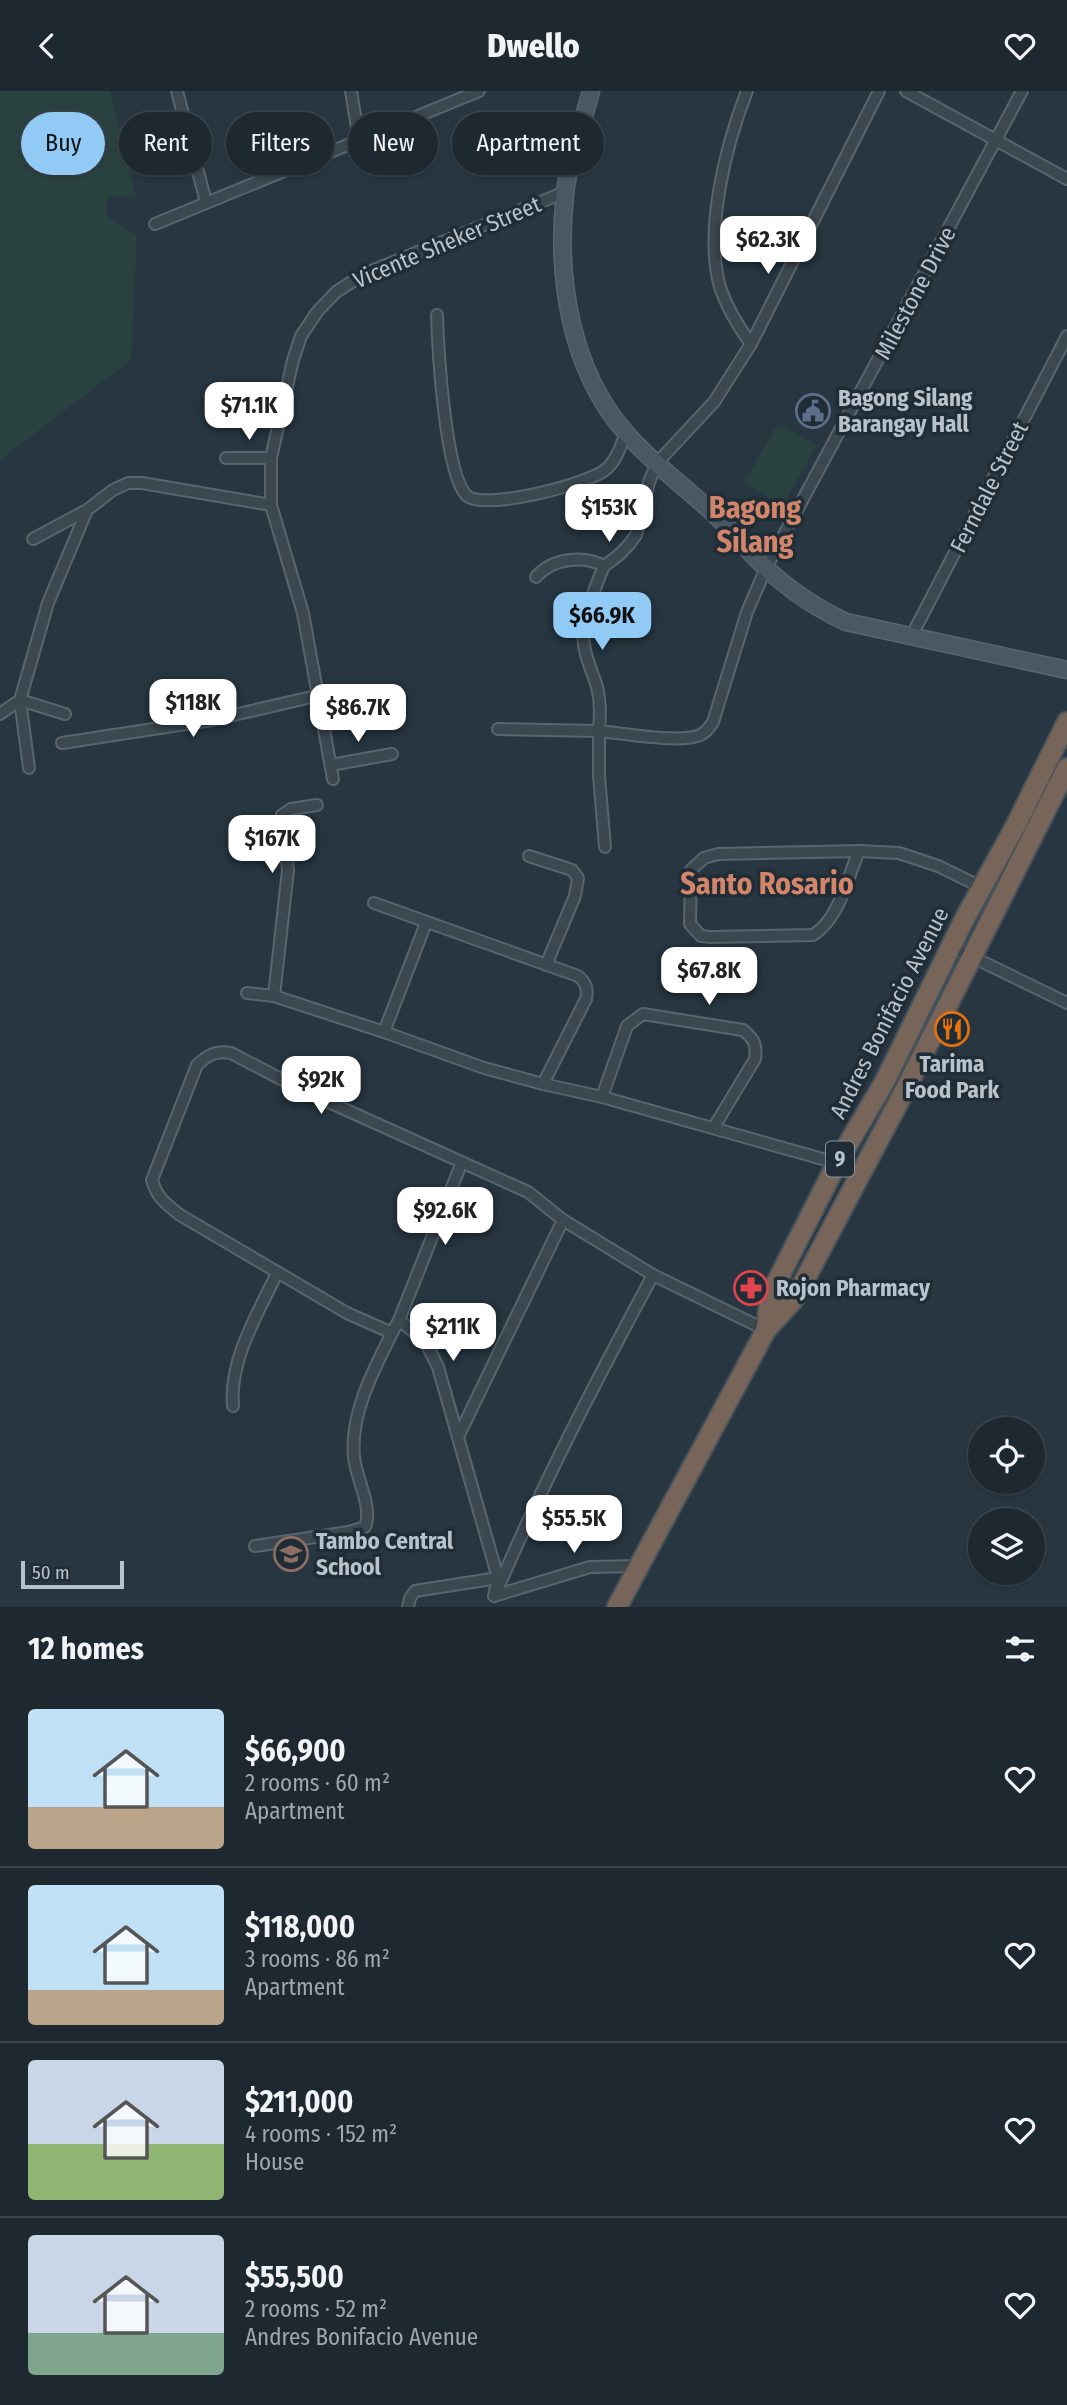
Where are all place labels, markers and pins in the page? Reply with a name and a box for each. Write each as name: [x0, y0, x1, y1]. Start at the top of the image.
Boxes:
pin: $62.3K: [711, 216, 825, 276]
pin: $71.1K: [192, 383, 306, 442]
place label: Bagong Silang Barangay Hall: [838, 384, 973, 438]
public building icon: Bagong Silang Barangay Hall: [794, 392, 832, 430]
pin: $153K: [560, 484, 658, 544]
pin: $66.9K: [545, 593, 659, 652]
pin: $118K: [144, 679, 242, 739]
pin: $86.7K: [301, 685, 415, 744]
pin: $167K: [223, 815, 321, 875]
pin: $67.8K: [652, 947, 766, 1007]
restaurant icon: Tarima Food Park: [933, 1010, 971, 1048]
place label: Tarima Food Park: [905, 1050, 999, 1104]
pin: $92K: [280, 1056, 362, 1116]
pin: $92.6K: [388, 1187, 502, 1247]
pharmacy icon: Rojon Pharmacy: [732, 1269, 770, 1307]
place label: Rojon Pharmacy: [776, 1274, 931, 1302]
pin: $211K: [404, 1303, 502, 1363]
pin: $55.5K: [517, 1495, 631, 1555]
place label: Tambo Central School: [316, 1527, 454, 1581]
school or university icon: Tambo Central School: [272, 1535, 310, 1573]

